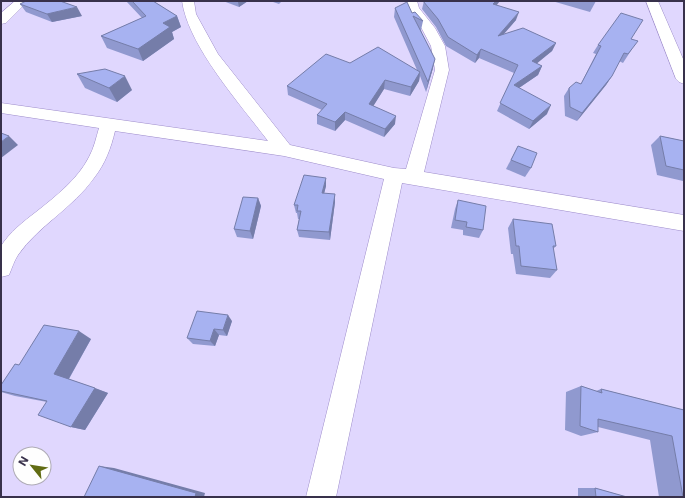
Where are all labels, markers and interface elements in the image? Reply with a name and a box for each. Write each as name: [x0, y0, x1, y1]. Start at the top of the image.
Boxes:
north arrow: [12, 446, 52, 486]
text: N: [15, 454, 31, 468]

